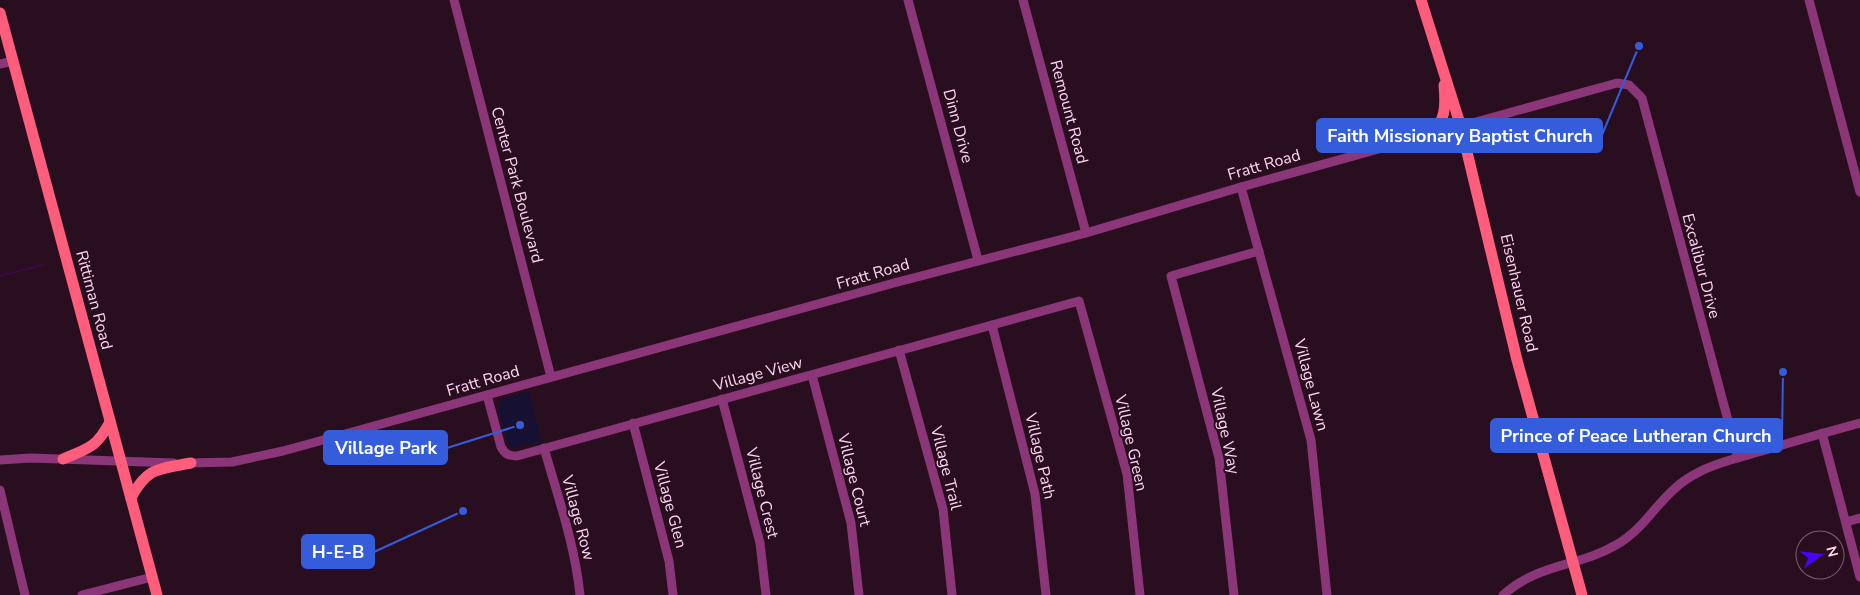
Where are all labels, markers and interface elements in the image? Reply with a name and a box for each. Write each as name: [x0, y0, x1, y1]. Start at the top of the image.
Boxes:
street label: Remount Road: [1045, 58, 1093, 166]
street label: Dinn Drive: [938, 87, 978, 165]
street label: Center Park Boulevard: [486, 104, 548, 266]
callout: Faith Missionary Baptist Church: [1317, 119, 1602, 152]
text: Faith Missionary Baptist Church: [1327, 124, 1593, 148]
street label: Fratt Road: [1225, 144, 1303, 186]
street label: Excalibur Drive: [1676, 211, 1726, 321]
street label: Eisenhauer Road: [1495, 232, 1543, 354]
street label: Rittiman Road: [70, 248, 118, 352]
street label: Fratt Road: [834, 253, 912, 295]
street label: Village Lawn: [1288, 336, 1334, 433]
street label: Village View: [710, 351, 805, 397]
street label: Fratt Road: [444, 360, 522, 402]
street label: Village Way: [1205, 385, 1245, 477]
street label: Village Green: [1109, 392, 1153, 493]
street label: Village Path: [1019, 410, 1061, 501]
callout: Prince of Peace Lutheran Church: [1491, 419, 1782, 452]
street label: Village Trail: [925, 423, 967, 512]
text: Prince of Peace Lutheran Church: [1500, 424, 1772, 448]
callout: Village Park: [324, 431, 447, 464]
street label: Village Court: [832, 431, 876, 529]
text: Village Park: [334, 436, 437, 460]
street label: Village Crest: [740, 444, 784, 541]
street label: Village Glen: [648, 458, 692, 551]
street label: Village Row: [556, 472, 600, 564]
north arrow: [1795, 530, 1845, 580]
callout: H-E-B: [302, 535, 374, 568]
text: H-E-B: [312, 540, 364, 564]
text: N: [1822, 544, 1843, 559]

